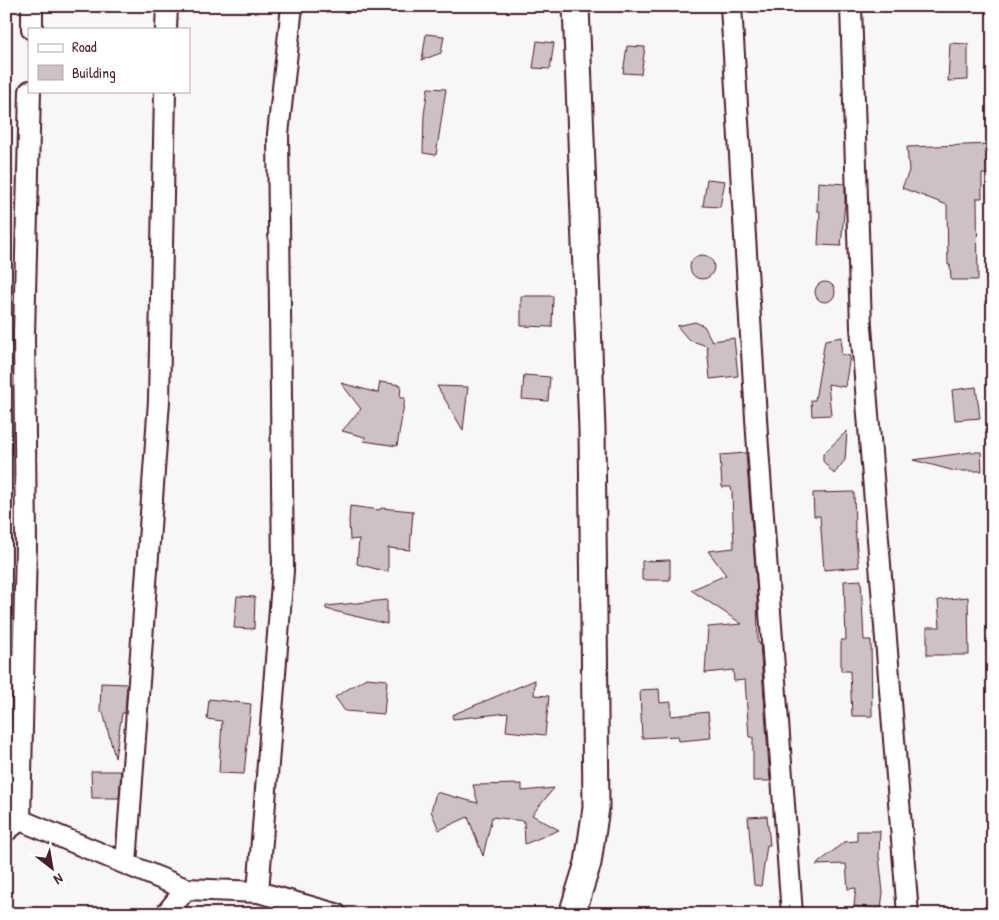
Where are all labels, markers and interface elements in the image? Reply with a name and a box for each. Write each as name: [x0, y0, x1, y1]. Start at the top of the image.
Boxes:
legend: [28, 28, 190, 92]
text: Road: [72, 36, 97, 57]
text: Building: [72, 62, 116, 83]
north arrow: [28, 842, 78, 892]
text: N: [50, 870, 67, 890]

